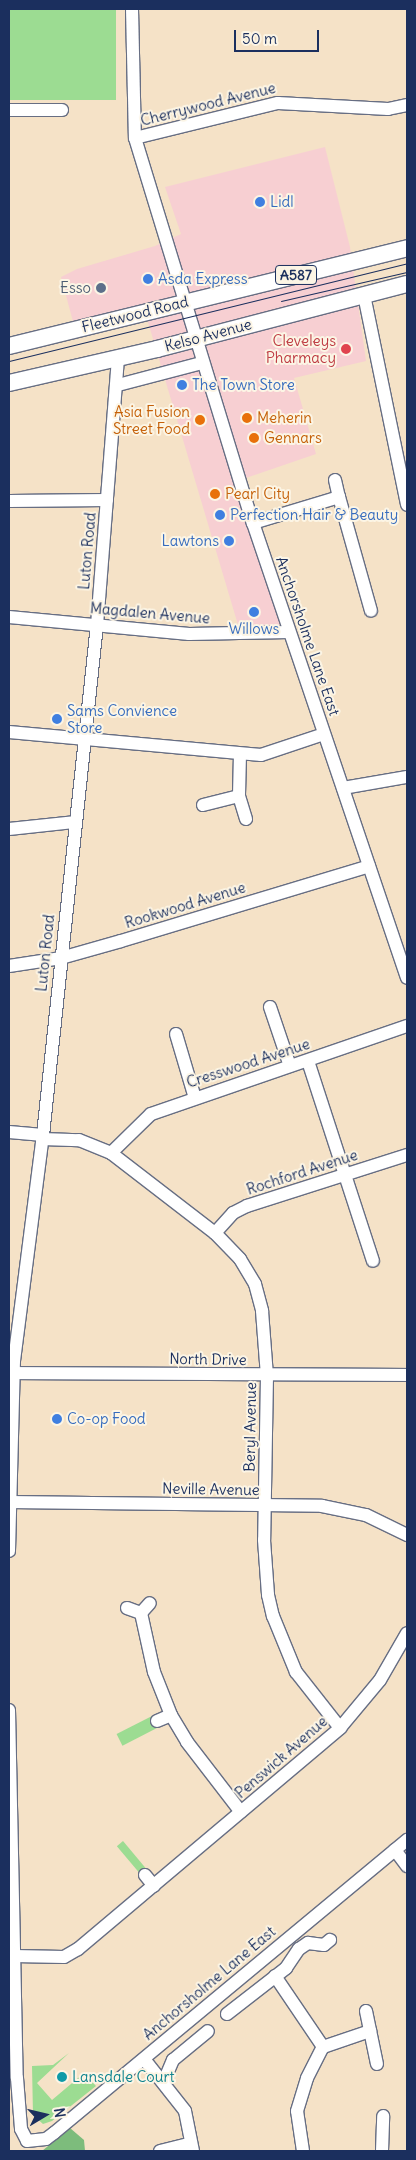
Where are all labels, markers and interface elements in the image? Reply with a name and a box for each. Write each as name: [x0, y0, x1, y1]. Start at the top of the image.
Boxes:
scale bar: [236, 20, 321, 52]
text: 50 m: [242, 29, 277, 48]
street label: Cherrywood Avenue: [139, 78, 277, 130]
place label: Lidl: [270, 193, 294, 211]
marker: Lidl: [254, 196, 266, 208]
road number: A587: [275, 264, 317, 286]
place label: Asda Express: [158, 270, 247, 288]
marker: Asda Express: [142, 273, 154, 285]
place label: Esso: [60, 279, 91, 297]
marker: Esso: [95, 282, 107, 294]
street label: Fleetwood Road: [80, 292, 190, 336]
street label: Kelso Avenue: [162, 315, 254, 355]
place label: Cleveleys Pharmacy: [266, 331, 336, 366]
marker: Cleveleys Pharmacy: [340, 343, 352, 355]
place label: The Town Store: [192, 376, 295, 394]
marker: The Town Store: [176, 379, 188, 391]
place label: Asia Fusion Street Food: [113, 402, 190, 437]
place label: Meherin: [257, 409, 312, 427]
marker: Meherin: [241, 412, 253, 424]
marker: Asia Fusion Street Food: [194, 414, 206, 426]
place label: Gennars: [264, 429, 322, 447]
marker: Gennars: [248, 432, 260, 444]
place label: Pearl City: [225, 485, 290, 503]
marker: Pearl City: [209, 488, 221, 500]
place label: Perfection Hair & Beauty: [230, 506, 398, 524]
marker: Perfection Hair & Beauty: [214, 509, 226, 521]
street label: Luton Road: [75, 512, 99, 590]
place label: Lawtons: [162, 532, 219, 550]
marker: Lawtons: [223, 535, 235, 547]
street label: Anchorsholme Lane East: [272, 554, 344, 718]
street label: Magdalen Avenue: [89, 599, 211, 627]
marker: Willows: [248, 606, 260, 618]
place label: Willows: [229, 620, 279, 638]
place label: Sams Convience Store: [67, 701, 177, 736]
marker: Sams Convience Store: [51, 713, 63, 725]
street label: Rookwood Avenue: [122, 878, 248, 932]
street label: Luton Road: [32, 913, 58, 993]
street label: Cresswood Avenue: [184, 1035, 312, 1091]
street label: Rochford Avenue: [244, 1146, 360, 1198]
street label: North Drive: [169, 1349, 247, 1369]
street label: Beryl Avenue: [240, 1382, 260, 1472]
place label: Co-op Food: [67, 1410, 146, 1428]
marker: Co-op Food: [51, 1413, 63, 1425]
street label: Neville Avenue: [162, 1479, 260, 1499]
street label: Penswick Avenue: [231, 1712, 331, 1802]
street label: Anchorsholme Lane East: [139, 1922, 279, 2044]
place label: Lansdale Court: [72, 2068, 175, 2086]
marker: Lansdale Court: [56, 2071, 68, 2083]
north arrow: [20, 2090, 70, 2140]
text: N: [50, 2106, 69, 2119]

